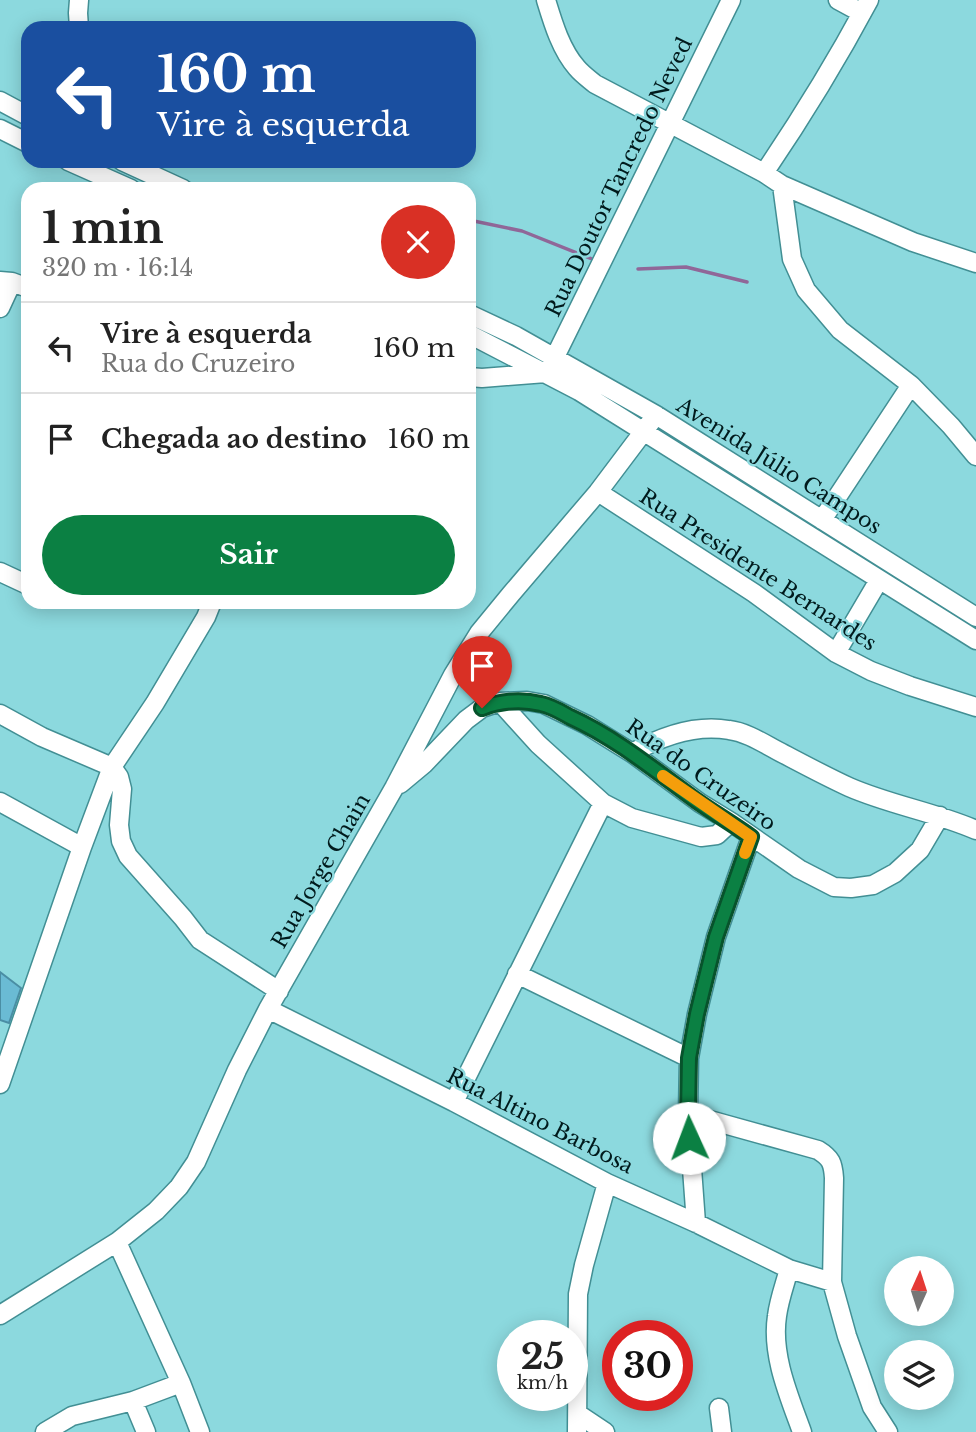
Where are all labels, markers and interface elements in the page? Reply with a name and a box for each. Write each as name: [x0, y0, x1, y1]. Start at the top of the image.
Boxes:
street label: Rua Doutor Tancredo Neved: [540, 33, 698, 321]
text: 160 m: [157, 44, 316, 105]
icon: left: [42, 49, 133, 140]
text: Vire à esquerda: [157, 105, 410, 145]
text: 1 min: [42, 202, 164, 254]
button: close: [381, 205, 455, 279]
text: 320 m · 16:14: [42, 254, 193, 282]
text: Vire à esquerda: [101, 318, 312, 350]
icon: left: [42, 329, 80, 367]
text: 160 m: [373, 332, 455, 364]
text: Rua do Cruzeiro: [101, 350, 295, 378]
street label: Avenida Júlio Campos: [671, 392, 886, 540]
icon: arrive: [42, 420, 80, 458]
text: Chegada ao destino: [101, 423, 367, 455]
text: 160 m: [388, 423, 470, 455]
street label: Rua Presidente Bernardes: [635, 484, 881, 656]
button: Sair: [42, 515, 455, 595]
pin: [452, 636, 512, 708]
icon: arrive: [463, 647, 501, 685]
street label: Rua do Cruzeiro: [621, 713, 781, 837]
street label: Rua Jorge Chain: [266, 789, 376, 953]
street label: Rua Altino Barbosa: [442, 1063, 638, 1180]
position arrow: [652, 1101, 726, 1175]
north arrow: [884, 1256, 954, 1326]
map controls: [884, 1256, 954, 1410]
speed limit sign: 30: [602, 1320, 693, 1411]
text: 25: [521, 1335, 564, 1378]
button: layers: [884, 1340, 954, 1410]
text: km/h: [517, 1372, 568, 1394]

